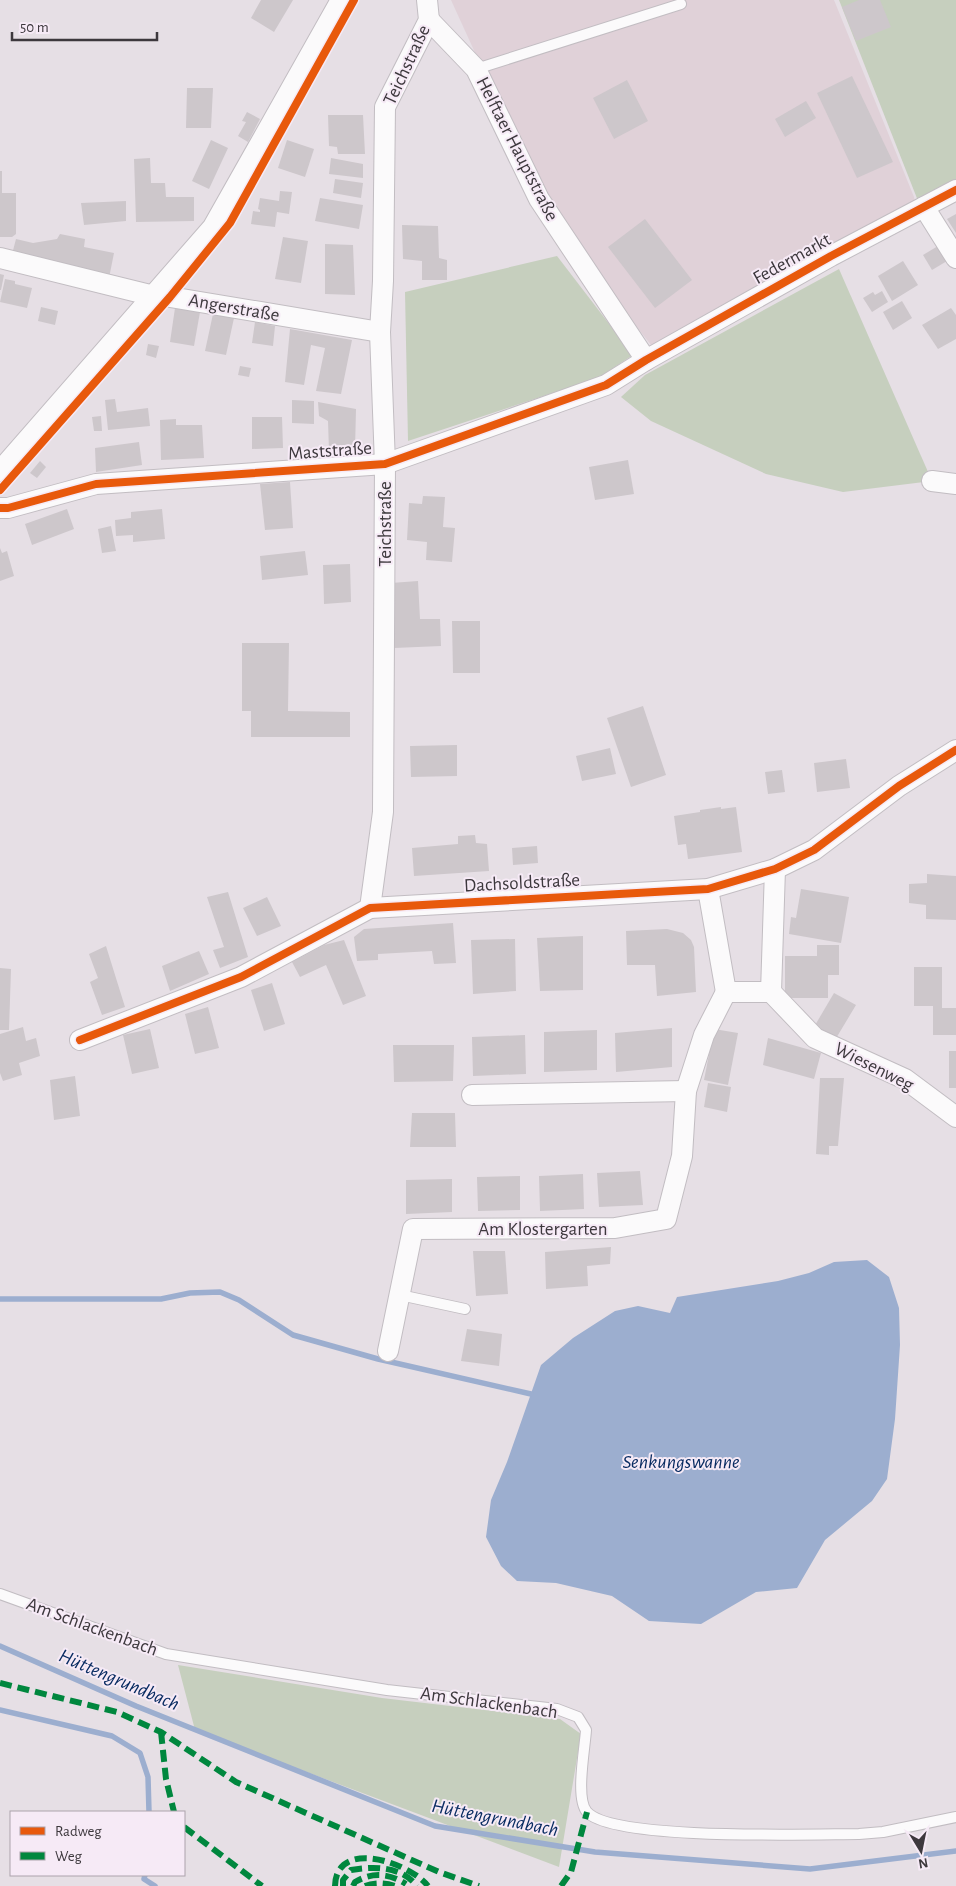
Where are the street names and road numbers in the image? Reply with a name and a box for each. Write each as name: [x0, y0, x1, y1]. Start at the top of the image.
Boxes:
street label: Teichstraße: [380, 22, 434, 108]
street label: Helftaer Hauptstraße: [472, 74, 562, 224]
street label: Federmarkt: [750, 230, 834, 288]
street label: Angerstraße: [187, 291, 281, 325]
street label: Maststraße: [288, 439, 372, 463]
street label: Teichstraße: [376, 481, 395, 567]
street label: Dachsoldstraße: [463, 870, 581, 896]
street label: Wiesenweg: [831, 1039, 917, 1095]
street label: Am Klostergarten: [478, 1220, 608, 1239]
street label: Am Schlackenbach: [24, 1594, 160, 1660]
street label: Am Schlackenbach: [419, 1684, 559, 1722]

